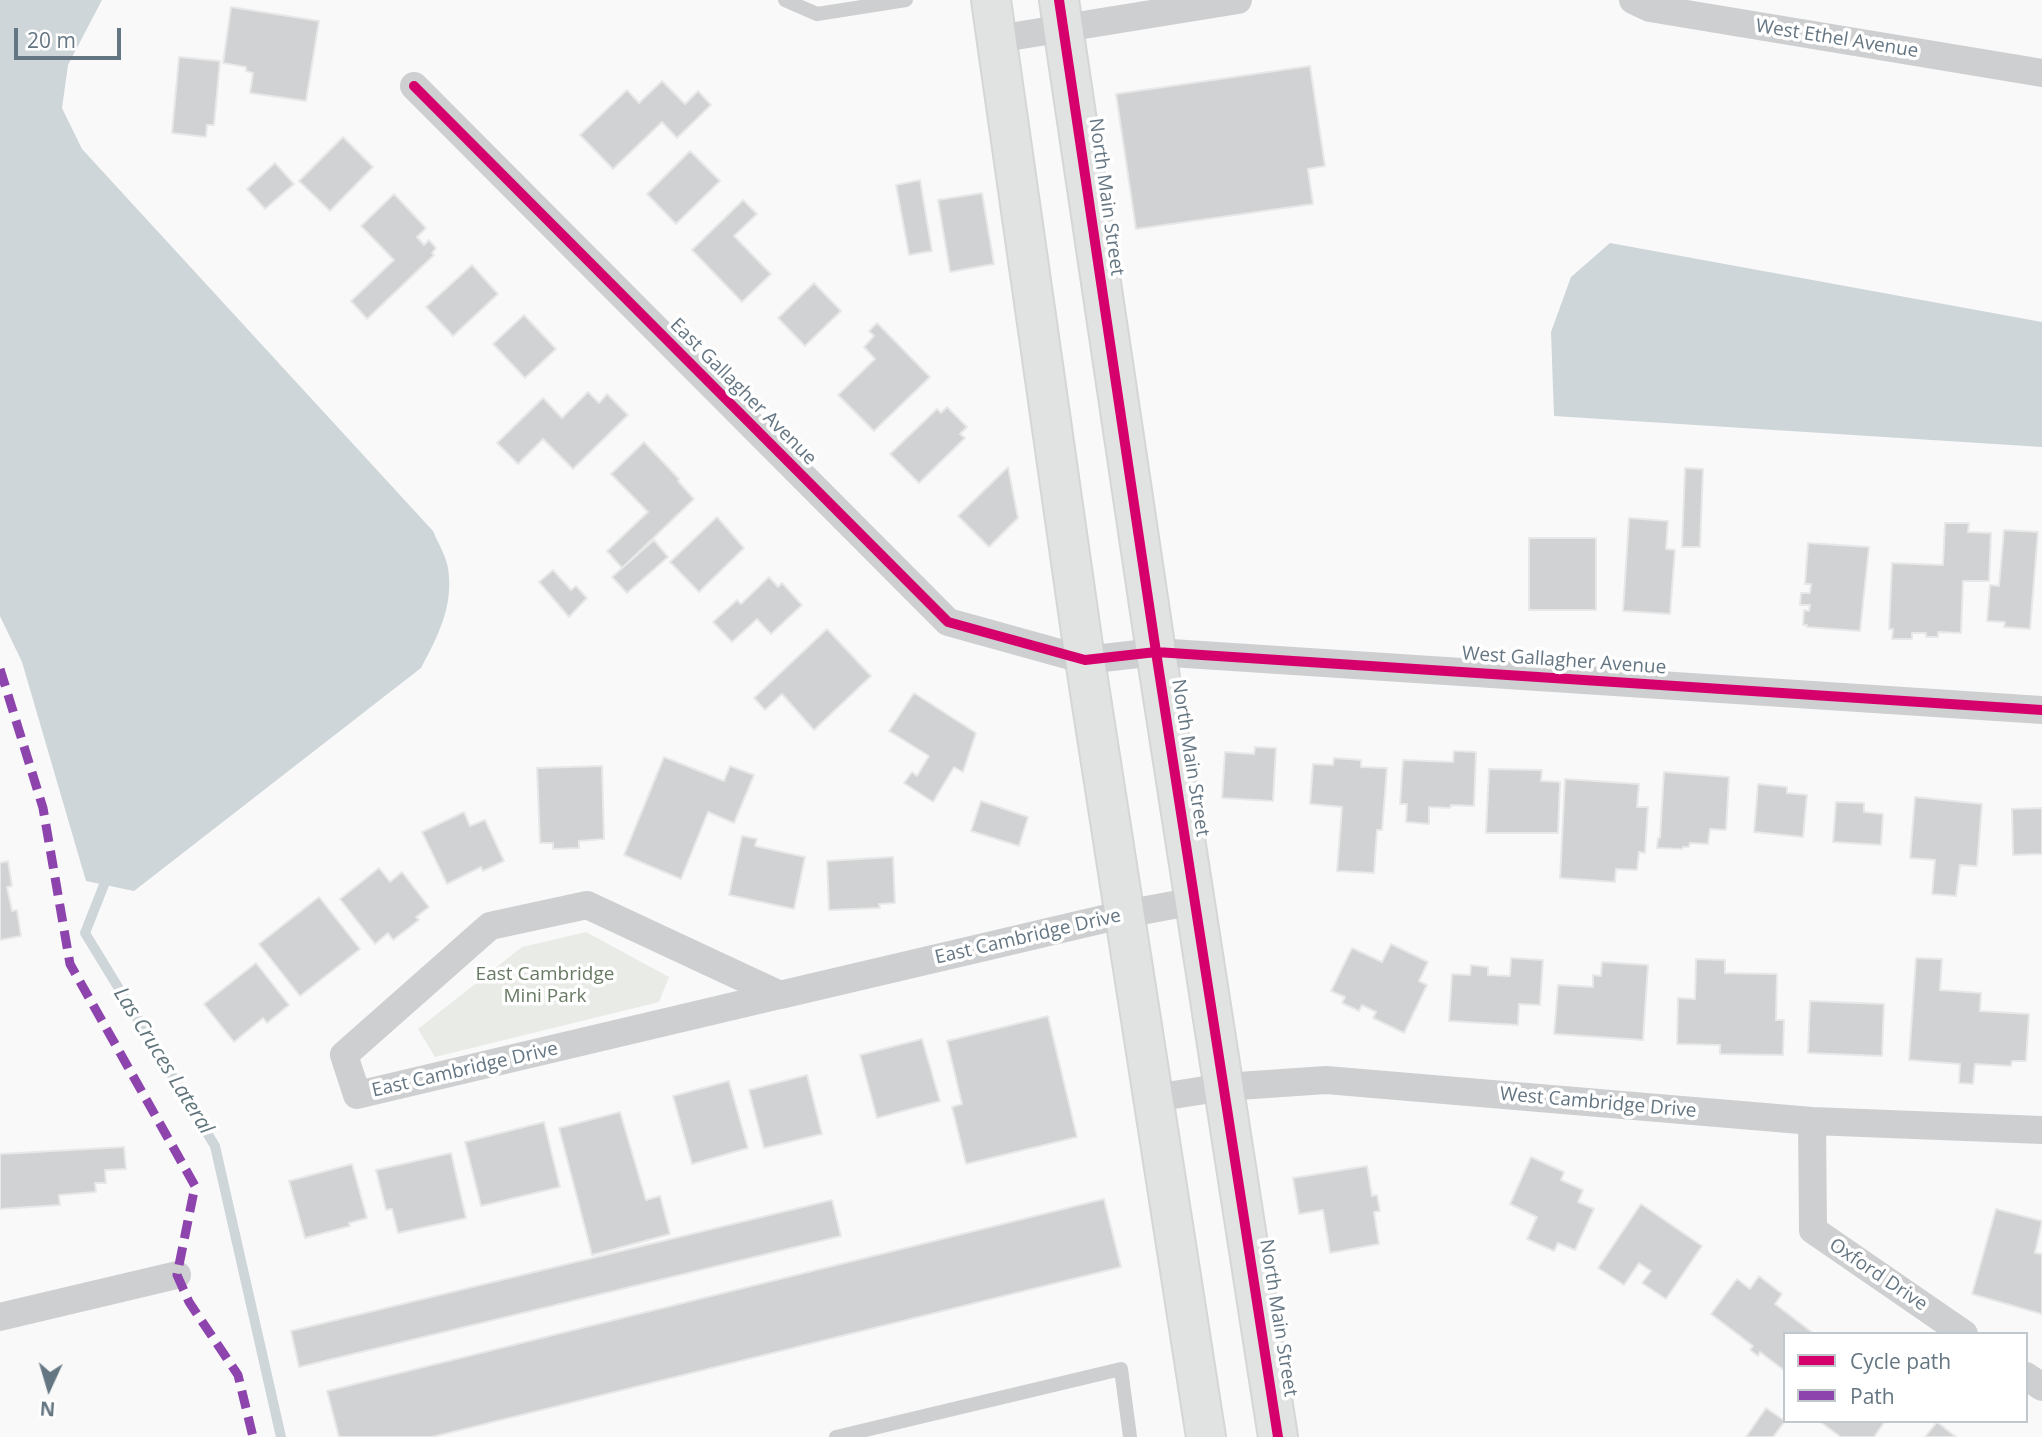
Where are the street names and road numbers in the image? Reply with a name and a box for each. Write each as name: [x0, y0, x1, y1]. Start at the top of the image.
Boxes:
street label: West Ethel Avenue: [1754, 15, 1920, 63]
street label: North Main Street: [1084, 117, 1128, 277]
street label: East Gallagher Avenue: [665, 314, 821, 470]
street label: West Gallagher Avenue: [1461, 642, 1667, 680]
street label: North Main Street: [1166, 678, 1214, 838]
street label: East Cambridge Drive: [933, 904, 1123, 970]
street label: East Cambridge Drive: [370, 1037, 560, 1103]
street label: West Cambridge Drive: [1499, 1083, 1697, 1123]
street label: Oxford Drive: [1825, 1234, 1931, 1316]
street label: North Main Street: [1254, 1238, 1302, 1398]

